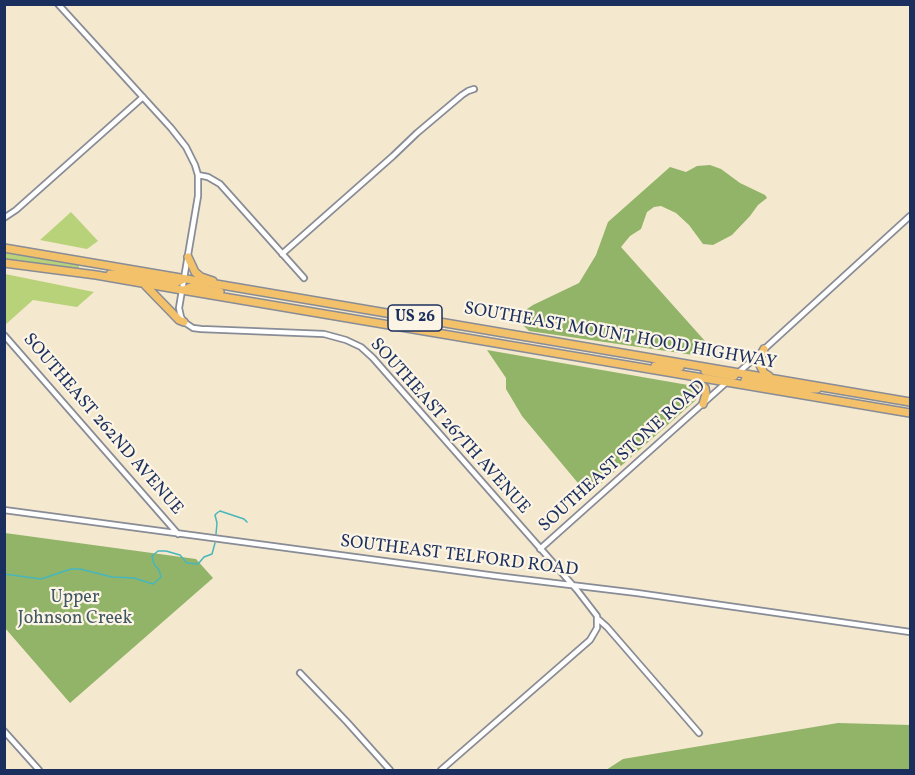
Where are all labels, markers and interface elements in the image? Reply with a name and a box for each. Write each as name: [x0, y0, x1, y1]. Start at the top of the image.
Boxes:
street label: SOUTHEAST MOUNT HOOD HIGHWAY: [462, 299, 778, 375]
road number: US 26: [388, 305, 442, 331]
street label: SOUTHEAST 262ND AVENUE: [17, 330, 187, 520]
street label: SOUTHEAST 267TH AVENUE: [364, 335, 534, 519]
street label: SOUTHEAST STONE ROAD: [535, 376, 711, 538]
street label: SOUTHEAST TELFORD ROAD: [339, 532, 579, 582]
park label: Upper Johnson Creek: [18, 588, 132, 630]

